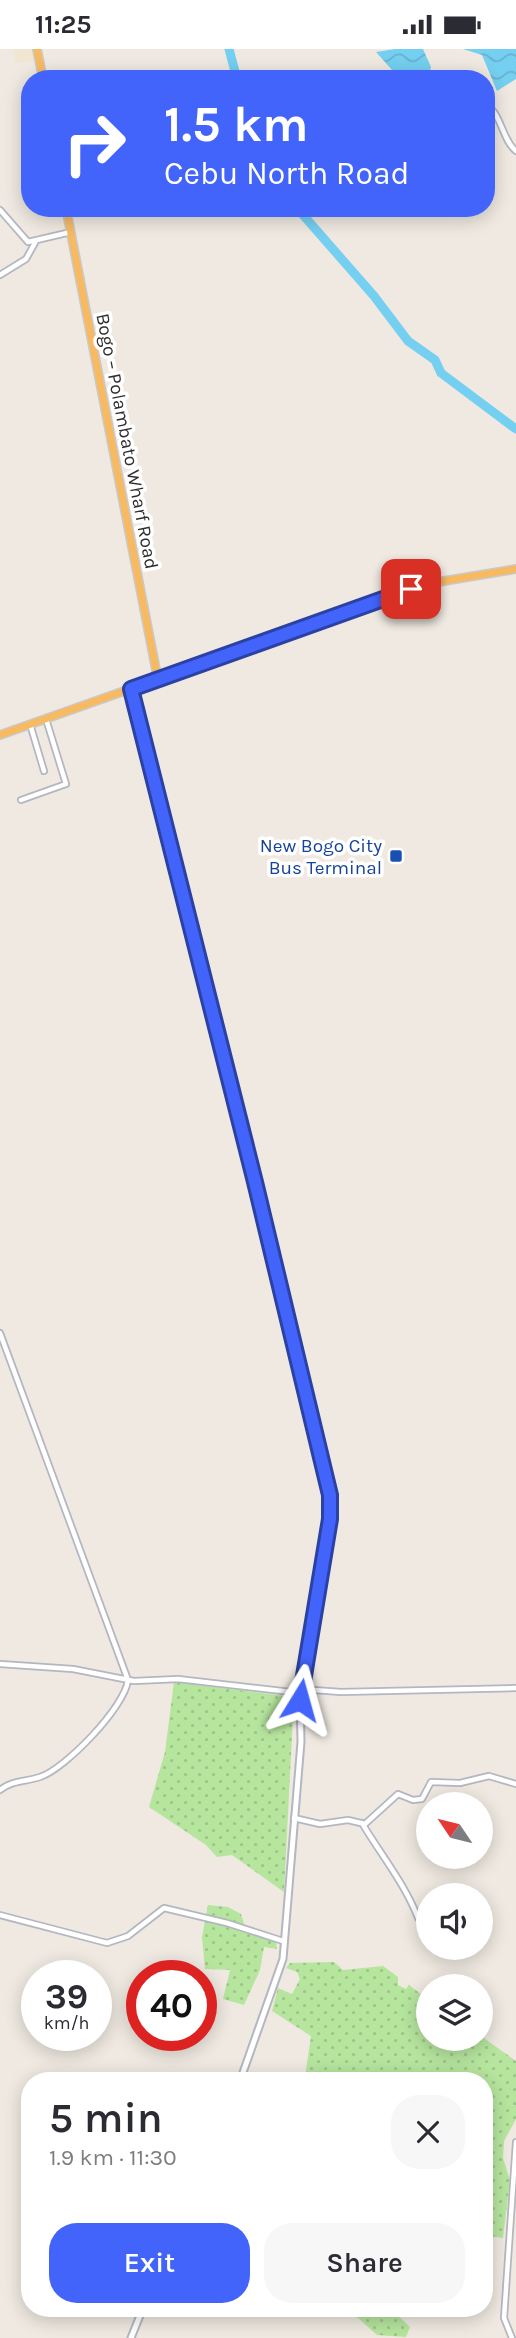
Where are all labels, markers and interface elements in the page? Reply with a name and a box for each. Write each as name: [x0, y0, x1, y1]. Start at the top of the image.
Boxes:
text: 11:25: [35, 9, 91, 40]
text: 1.5 km: [164, 96, 308, 153]
icon: right: [49, 98, 140, 189]
text: Cebu North Road: [164, 155, 410, 192]
street label: Bogo – Polambato Wharf Road: [91, 311, 163, 571]
pin: [381, 559, 441, 619]
icon: arrive: [392, 570, 430, 608]
place label: New Bogo City Bus Terminal: [260, 835, 382, 879]
marker: New Bogo City Bus Terminal: [388, 848, 404, 864]
position arrow: [263, 1663, 337, 1737]
north arrow: [416, 1792, 494, 1869]
map controls: [416, 1792, 493, 2051]
button: sound: [416, 1883, 493, 1960]
speed limit sign: 40: [126, 1960, 217, 2051]
button: layers: [416, 1974, 493, 2051]
text: 39: [45, 1976, 88, 2017]
text: km/h: [44, 2012, 89, 2034]
text: 5 min: [49, 2093, 163, 2143]
button: close: [391, 2095, 465, 2169]
text: 1.9 km · 11:30: [49, 2144, 177, 2171]
button: Exit: [49, 2223, 250, 2303]
button: Share: [264, 2223, 465, 2303]

